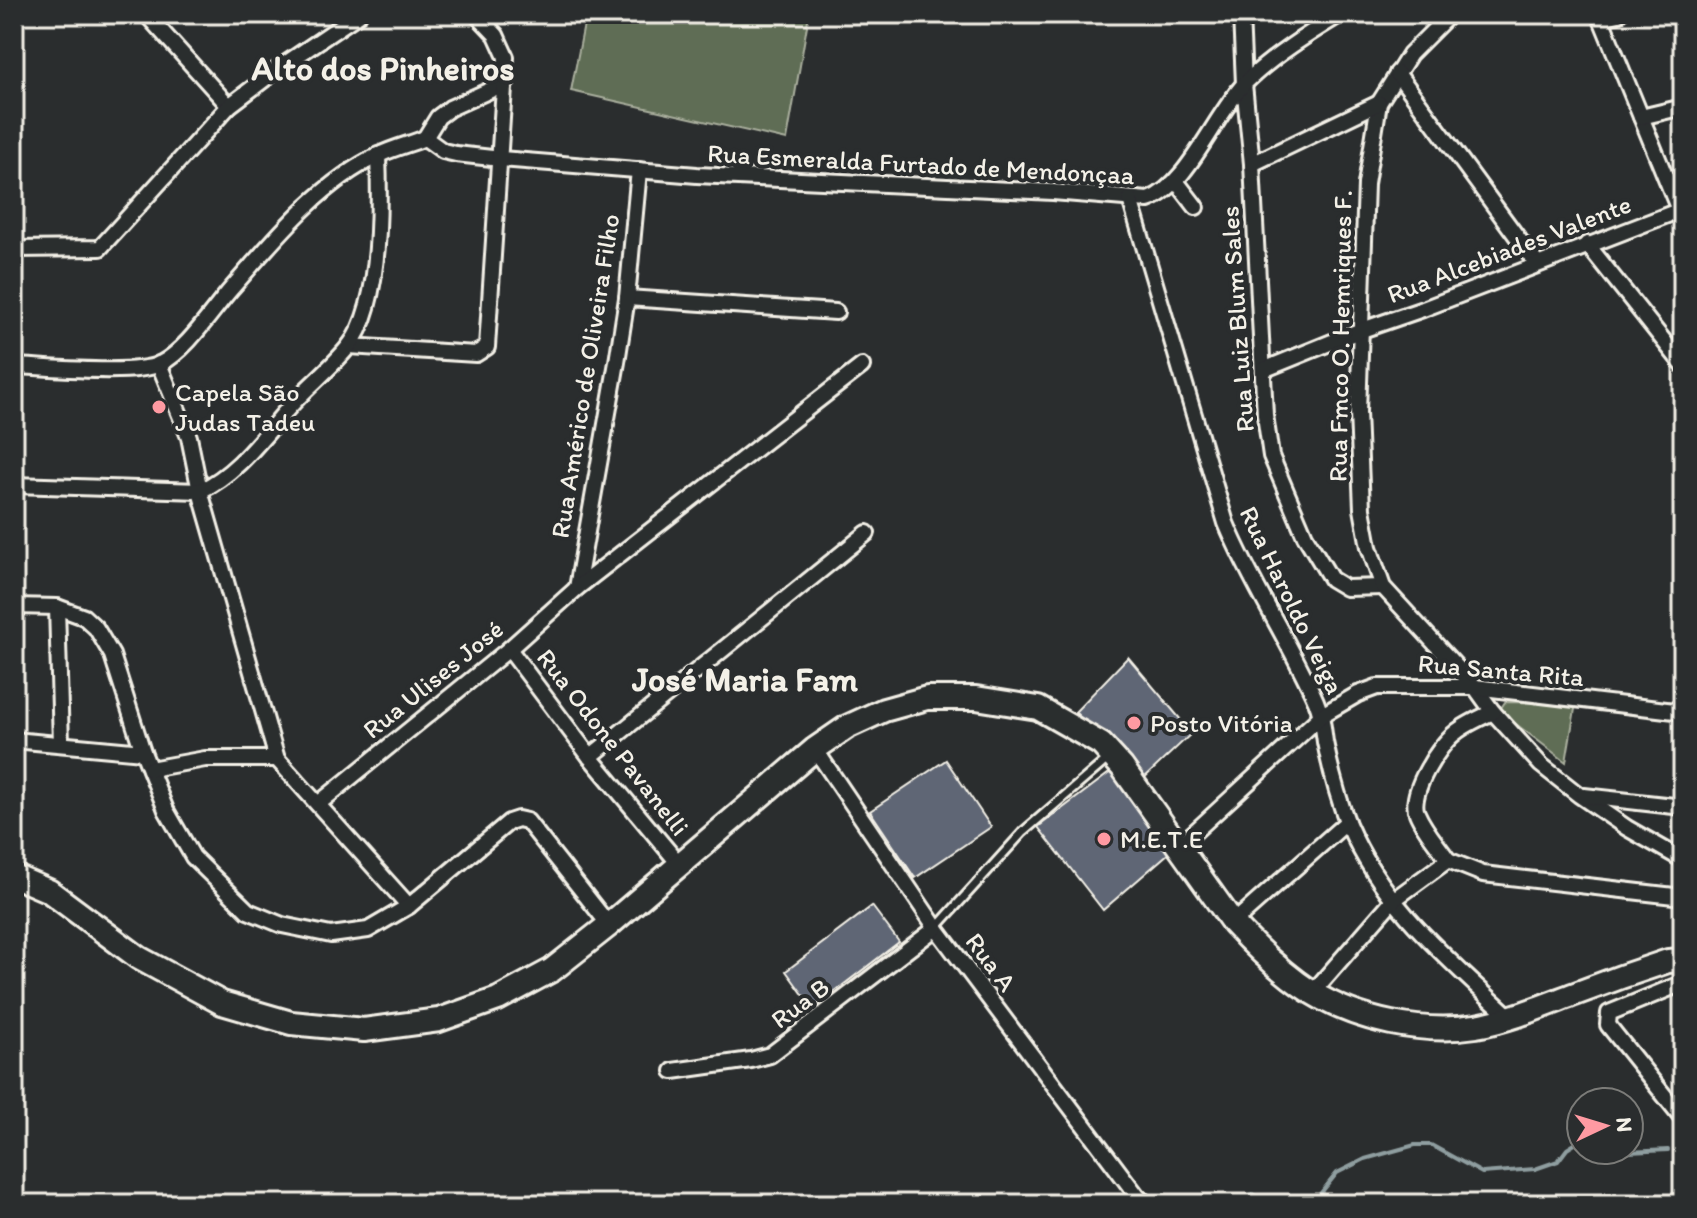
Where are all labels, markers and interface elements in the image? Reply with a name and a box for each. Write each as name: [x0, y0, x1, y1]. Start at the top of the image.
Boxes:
district label: Alto dos Pinheiros: [252, 48, 514, 89]
street label: Rua Esmeralda Furtado de Mendonçaa: [707, 137, 1136, 191]
street label: Rua Alcebiades Valente: [1382, 188, 1636, 310]
street label: Rua Fmco O. Hemriques F.: [1321, 190, 1359, 482]
street label: Rua Luiz Blum Sales: [1213, 205, 1261, 433]
street label: Rua Américo de Oliveira Filho: [544, 212, 626, 540]
place label: Capela São Judas Tadeu: [175, 376, 315, 438]
marker: Capela São Judas Tadeu: [150, 398, 168, 416]
street label: Rua Haroldo Veiga: [1233, 501, 1351, 699]
street label: Rua Ulises José: [356, 613, 510, 745]
street label: Rua Odone Pavanelli: [530, 642, 696, 842]
street label: Rua Santa Rita: [1417, 647, 1586, 693]
district label: José Maria Fam: [631, 659, 858, 700]
place label: Posto Vitória: [1150, 707, 1293, 739]
marker: Posto Vitória: [1125, 714, 1143, 732]
place label: M.E.T.E: [1120, 823, 1203, 855]
marker: M.E.T.E: [1095, 830, 1113, 848]
street label: Rua A: [959, 926, 1024, 998]
street label: Rua B: [764, 971, 836, 1035]
north arrow: [1565, 1086, 1645, 1166]
text: N: [1610, 1116, 1638, 1133]

